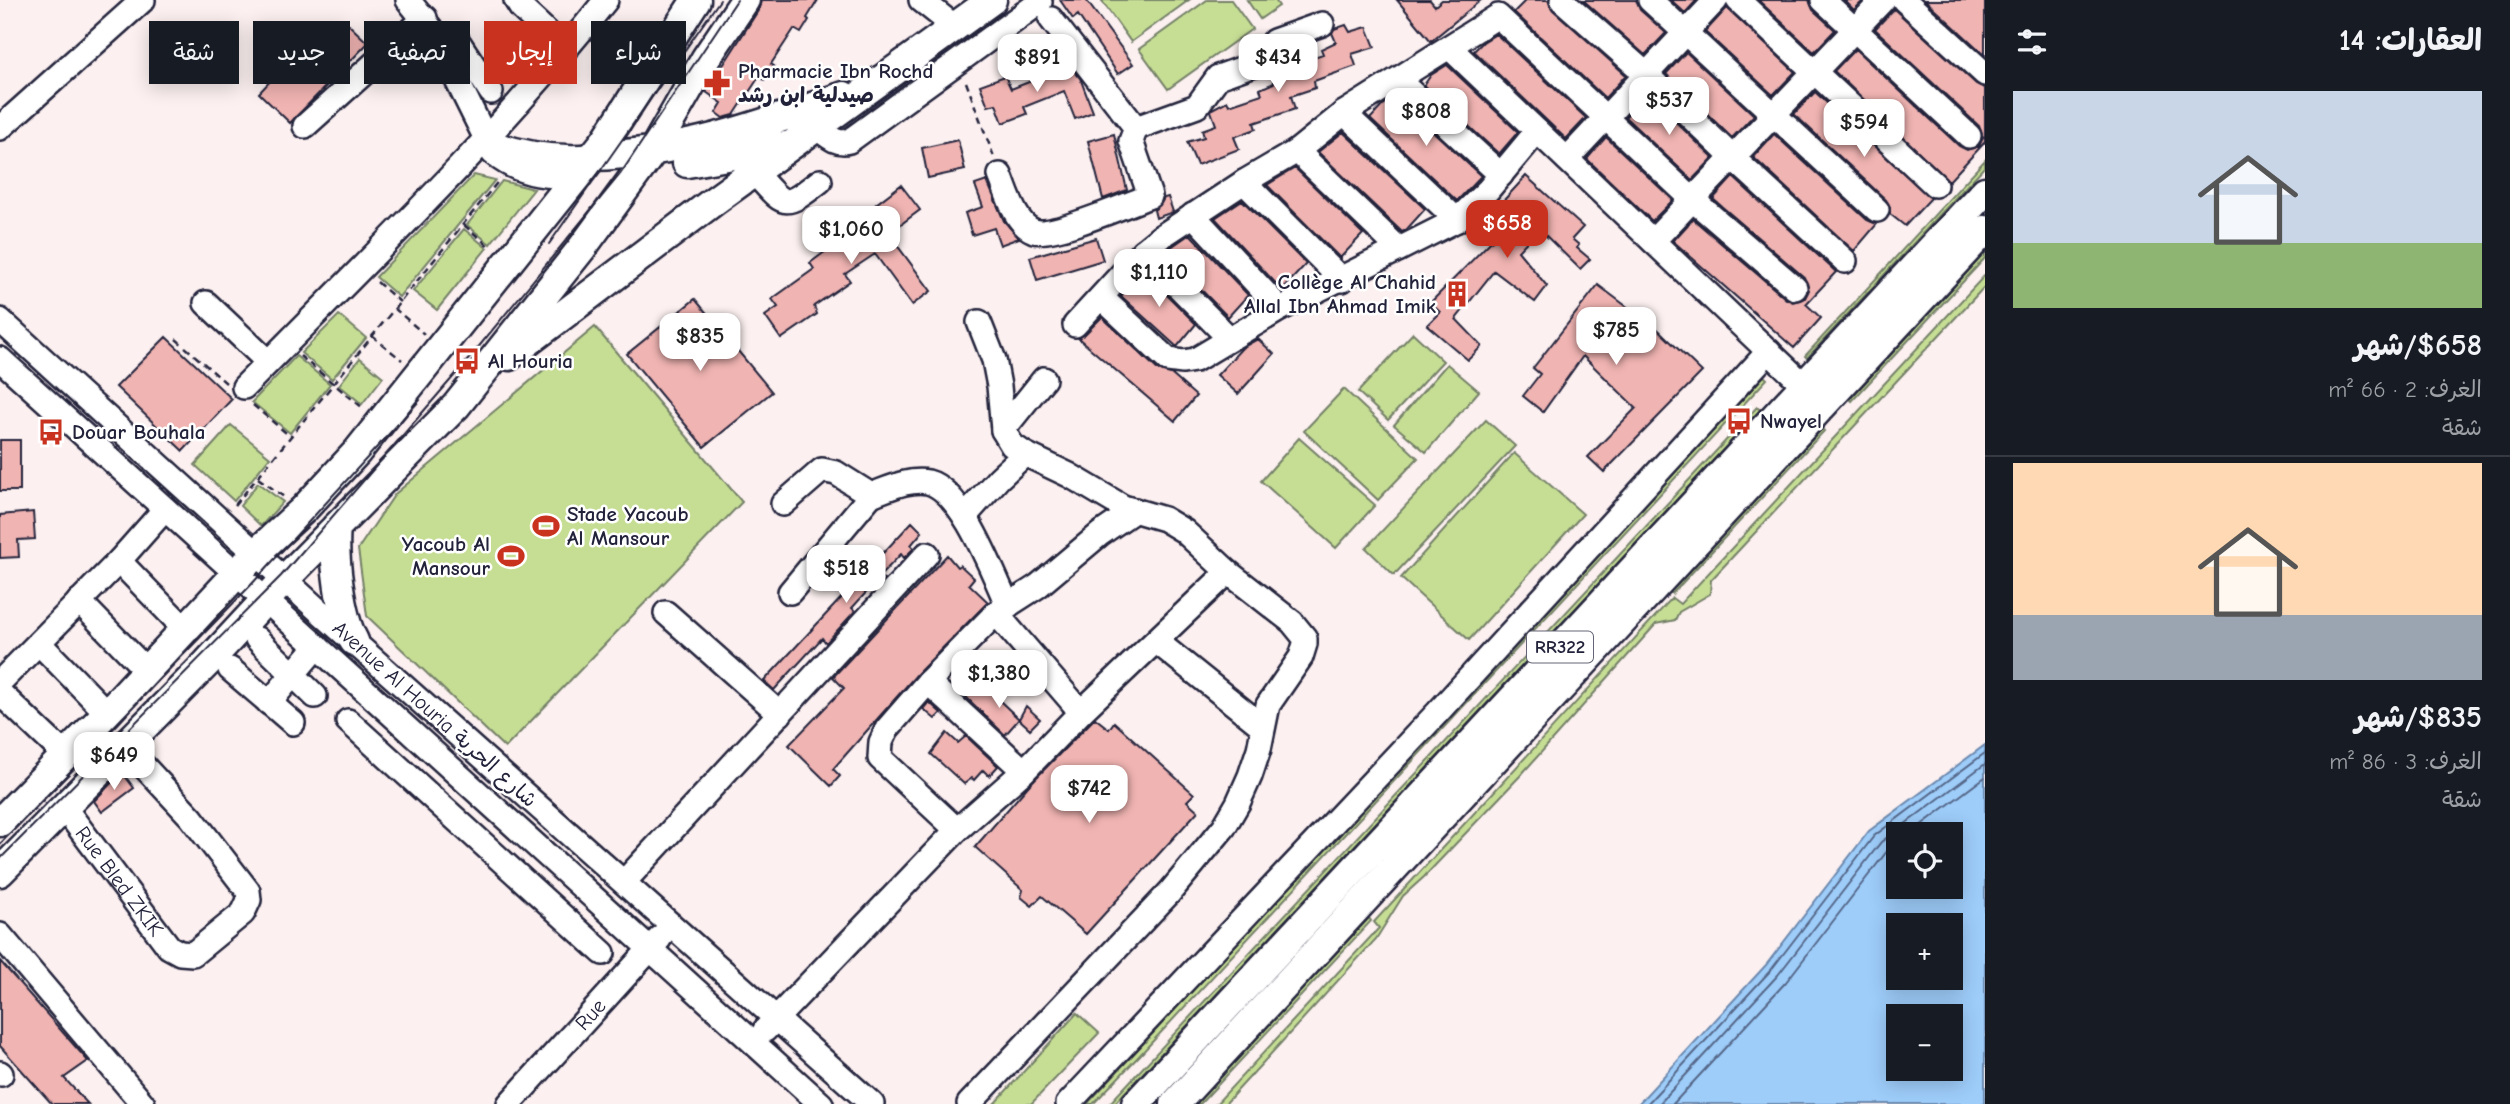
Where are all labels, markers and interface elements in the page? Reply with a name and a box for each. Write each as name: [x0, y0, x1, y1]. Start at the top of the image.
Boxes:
chip: شقة: [149, 21, 239, 84]
chip: جديد: [253, 21, 350, 84]
chip: تصفية: [364, 21, 470, 84]
chip: إيجار: [484, 21, 577, 84]
chip: شراء: [591, 21, 686, 84]
icon: filters: [2013, 23, 2051, 61]
text: العقارات: 14: [2339, 23, 2482, 58]
pin: $891: [996, 34, 1078, 94]
pin: $434: [1237, 34, 1319, 94]
text: $891: [1014, 43, 1060, 70]
text: $434: [1255, 43, 1301, 70]
place label: Pharmacie Ibn Rochd صيدلية ابن رشد: [738, 59, 933, 108]
pharmacy icon: Pharmacie Ibn Rochd صيدلية ابن رشد: [702, 68, 732, 98]
pin: $537: [1628, 78, 1710, 137]
text: $537: [1645, 86, 1693, 113]
pin: $808: [1385, 88, 1467, 148]
text: $808: [1401, 97, 1451, 124]
pin: $594: [1823, 100, 1905, 159]
text: $594: [1840, 108, 1888, 135]
icon: home: [2185, 137, 2311, 263]
pin: $658: [1466, 201, 1548, 260]
pin: $1,060: [794, 206, 908, 266]
text: $658: [1482, 209, 1532, 236]
text: $1,060: [818, 215, 884, 242]
pin: $1,110: [1102, 250, 1216, 309]
text: $1,110: [1130, 258, 1188, 285]
place label: Collège Al Chahid Allal Ibn Ahmad Imik: [1244, 270, 1437, 318]
building icon: Collège Al Chahid Allal Ibn Ahmad Imik: [1442, 279, 1472, 309]
pin: $785: [1575, 308, 1657, 367]
pin: $835: [659, 314, 741, 373]
text: $785: [1592, 316, 1640, 343]
text: $835: [675, 322, 725, 349]
text: $658/شهر: [2354, 328, 2482, 363]
bus stop icon: Al Houria: [452, 346, 482, 376]
place label: Al Houria: [488, 349, 573, 373]
text: الغرف: 2 · 66 m²: [2328, 376, 2482, 403]
bus stop icon: Nwayel: [1724, 406, 1754, 436]
place label: Nwayel: [1760, 409, 1822, 433]
text: شقة: [2442, 414, 2482, 441]
bus stop icon: Douar Bouhala: [36, 417, 66, 447]
place label: Douar Bouhala: [72, 420, 205, 444]
place label: Stade Yacoub Al Mansour: [567, 502, 689, 550]
icon: home: [2185, 509, 2311, 635]
sports icon: Stade Yacoub Al Mansour: [531, 511, 561, 541]
place label: Yacoub Al Mansour: [402, 532, 491, 580]
sports icon: Yacoub Al Mansour: [496, 541, 526, 571]
pin: $518: [805, 546, 887, 605]
text: $518: [823, 554, 869, 581]
street label: Avenue Al Houria شارع الحرية: [326, 616, 542, 814]
road number: RR322: [1527, 632, 1593, 662]
pin: $1,380: [942, 650, 1056, 710]
text: $1,380: [967, 659, 1031, 686]
text: $835/شهر: [2355, 700, 2482, 735]
pin: $649: [73, 732, 155, 792]
text: $649: [90, 741, 138, 768]
text: الغرف: 3 · 86 m²: [2329, 748, 2482, 775]
pin: $742: [1048, 766, 1130, 825]
text: $742: [1067, 774, 1111, 801]
text: شقة: [2442, 786, 2482, 813]
street label: Rue Bled ZKIK: [70, 822, 169, 941]
map controls: [1886, 822, 1963, 1081]
button: locate: [1886, 822, 1963, 899]
button: +: [1886, 913, 1963, 990]
street label: Rue: [570, 994, 611, 1035]
button: −: [1886, 1004, 1963, 1081]

